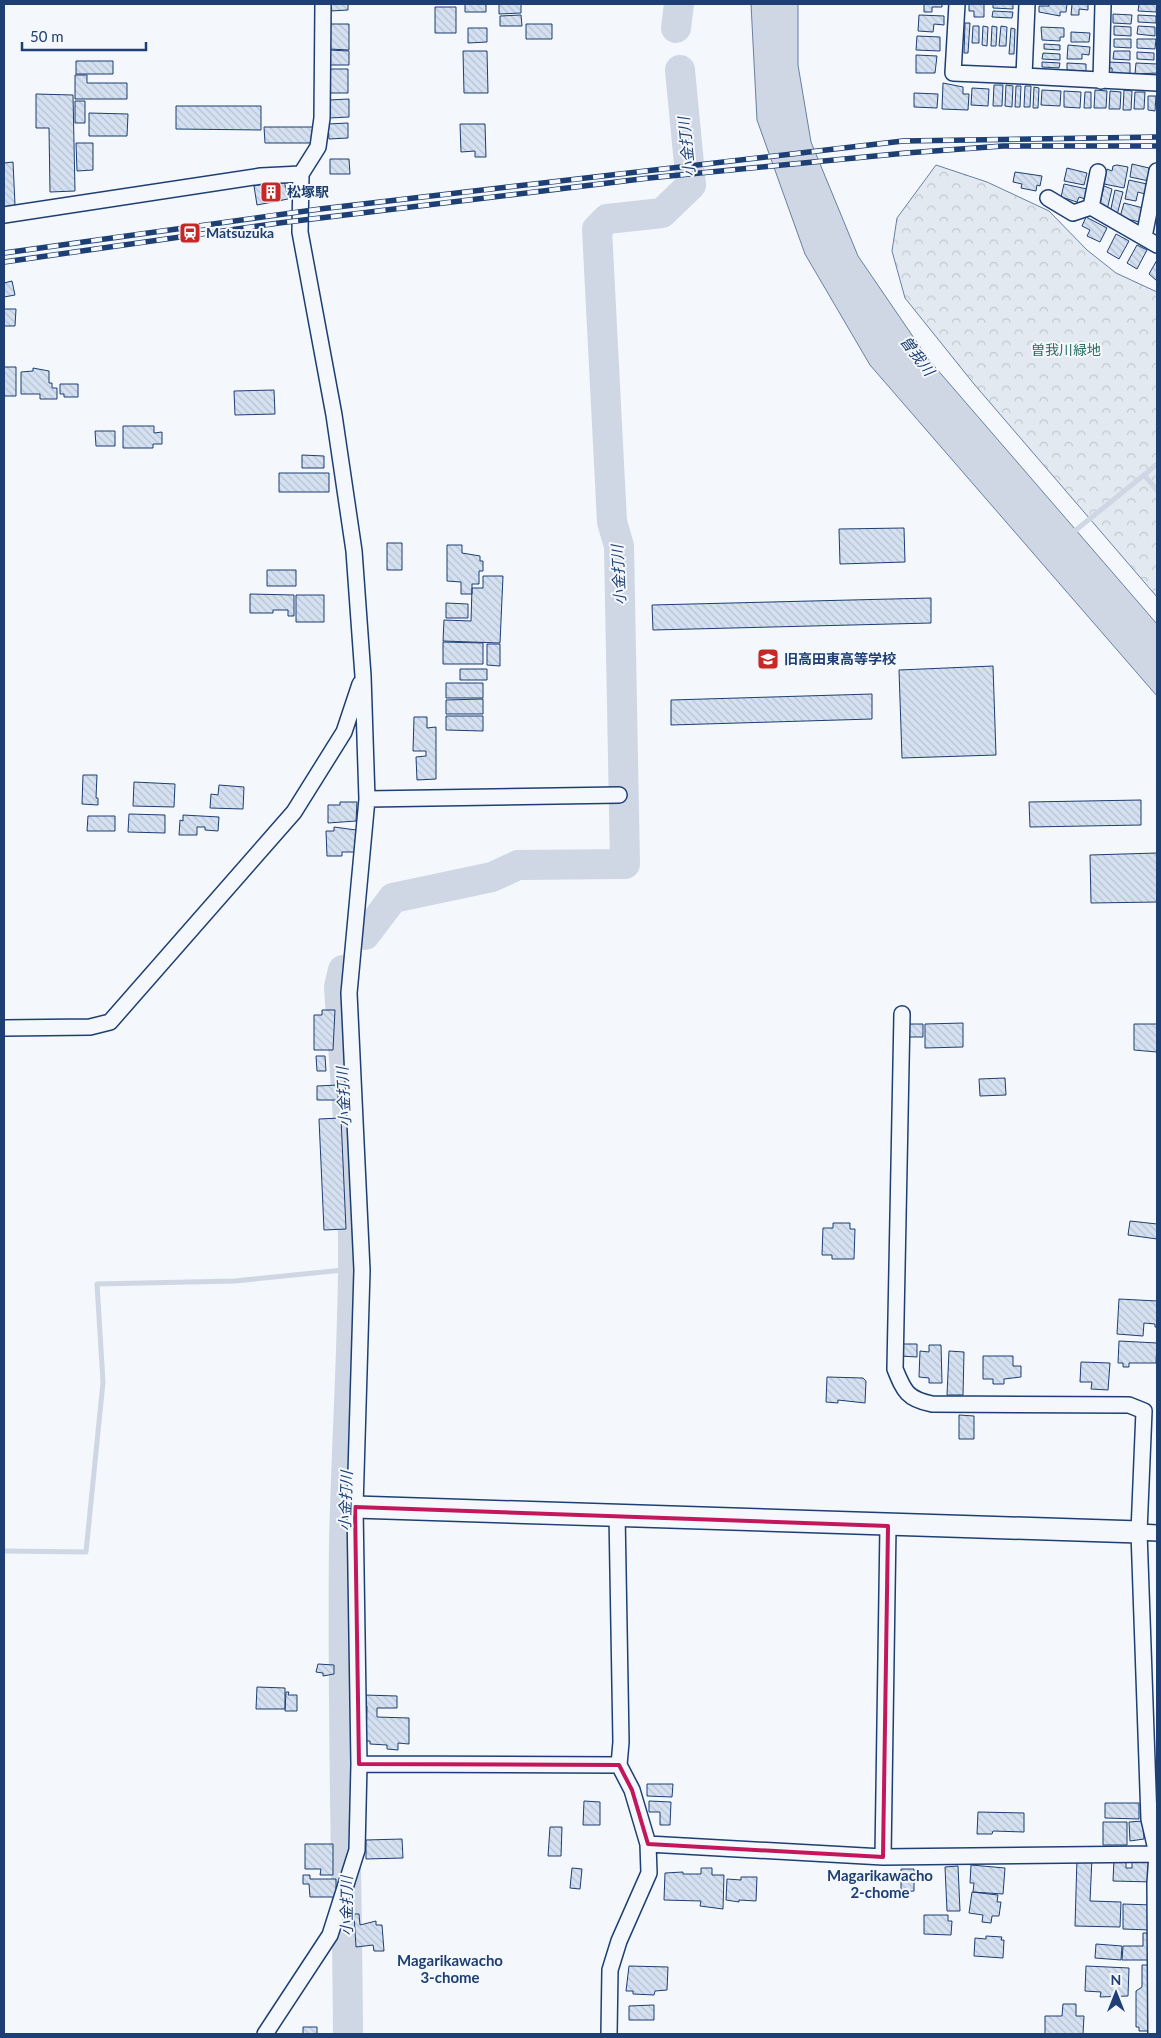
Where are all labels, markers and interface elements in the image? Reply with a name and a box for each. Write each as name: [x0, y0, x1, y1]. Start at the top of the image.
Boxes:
scale bar: [22, 20, 146, 52]
text: 50 m: [30, 27, 64, 45]
water label: 小金打川: [674, 114, 698, 178]
building icon: 松塚駅: [259, 180, 283, 204]
place label: 松塚駅: [287, 183, 329, 200]
station icon: Matsuzuka: [178, 221, 202, 245]
place label: Matsuzuka: [206, 224, 274, 241]
water label: 曽我川: [897, 332, 940, 380]
park label: 曽我川緑地: [1031, 341, 1101, 358]
water label: 小金打川: [607, 543, 629, 605]
school or university icon: 旧高田東高等学校: [756, 647, 780, 671]
place label: 旧高田東高等学校: [784, 650, 896, 667]
water label: 小金打川: [332, 1065, 354, 1127]
water label: 小金打川: [335, 1469, 355, 1531]
district label: Magarikawacho 2-chome: [827, 1866, 933, 1901]
water label: 小金打川: [337, 1874, 355, 1936]
district label: Magarikawacho 3-chome: [397, 1951, 503, 1986]
north arrow: [1091, 1968, 1141, 2018]
text: N: [1111, 1971, 1121, 1988]

